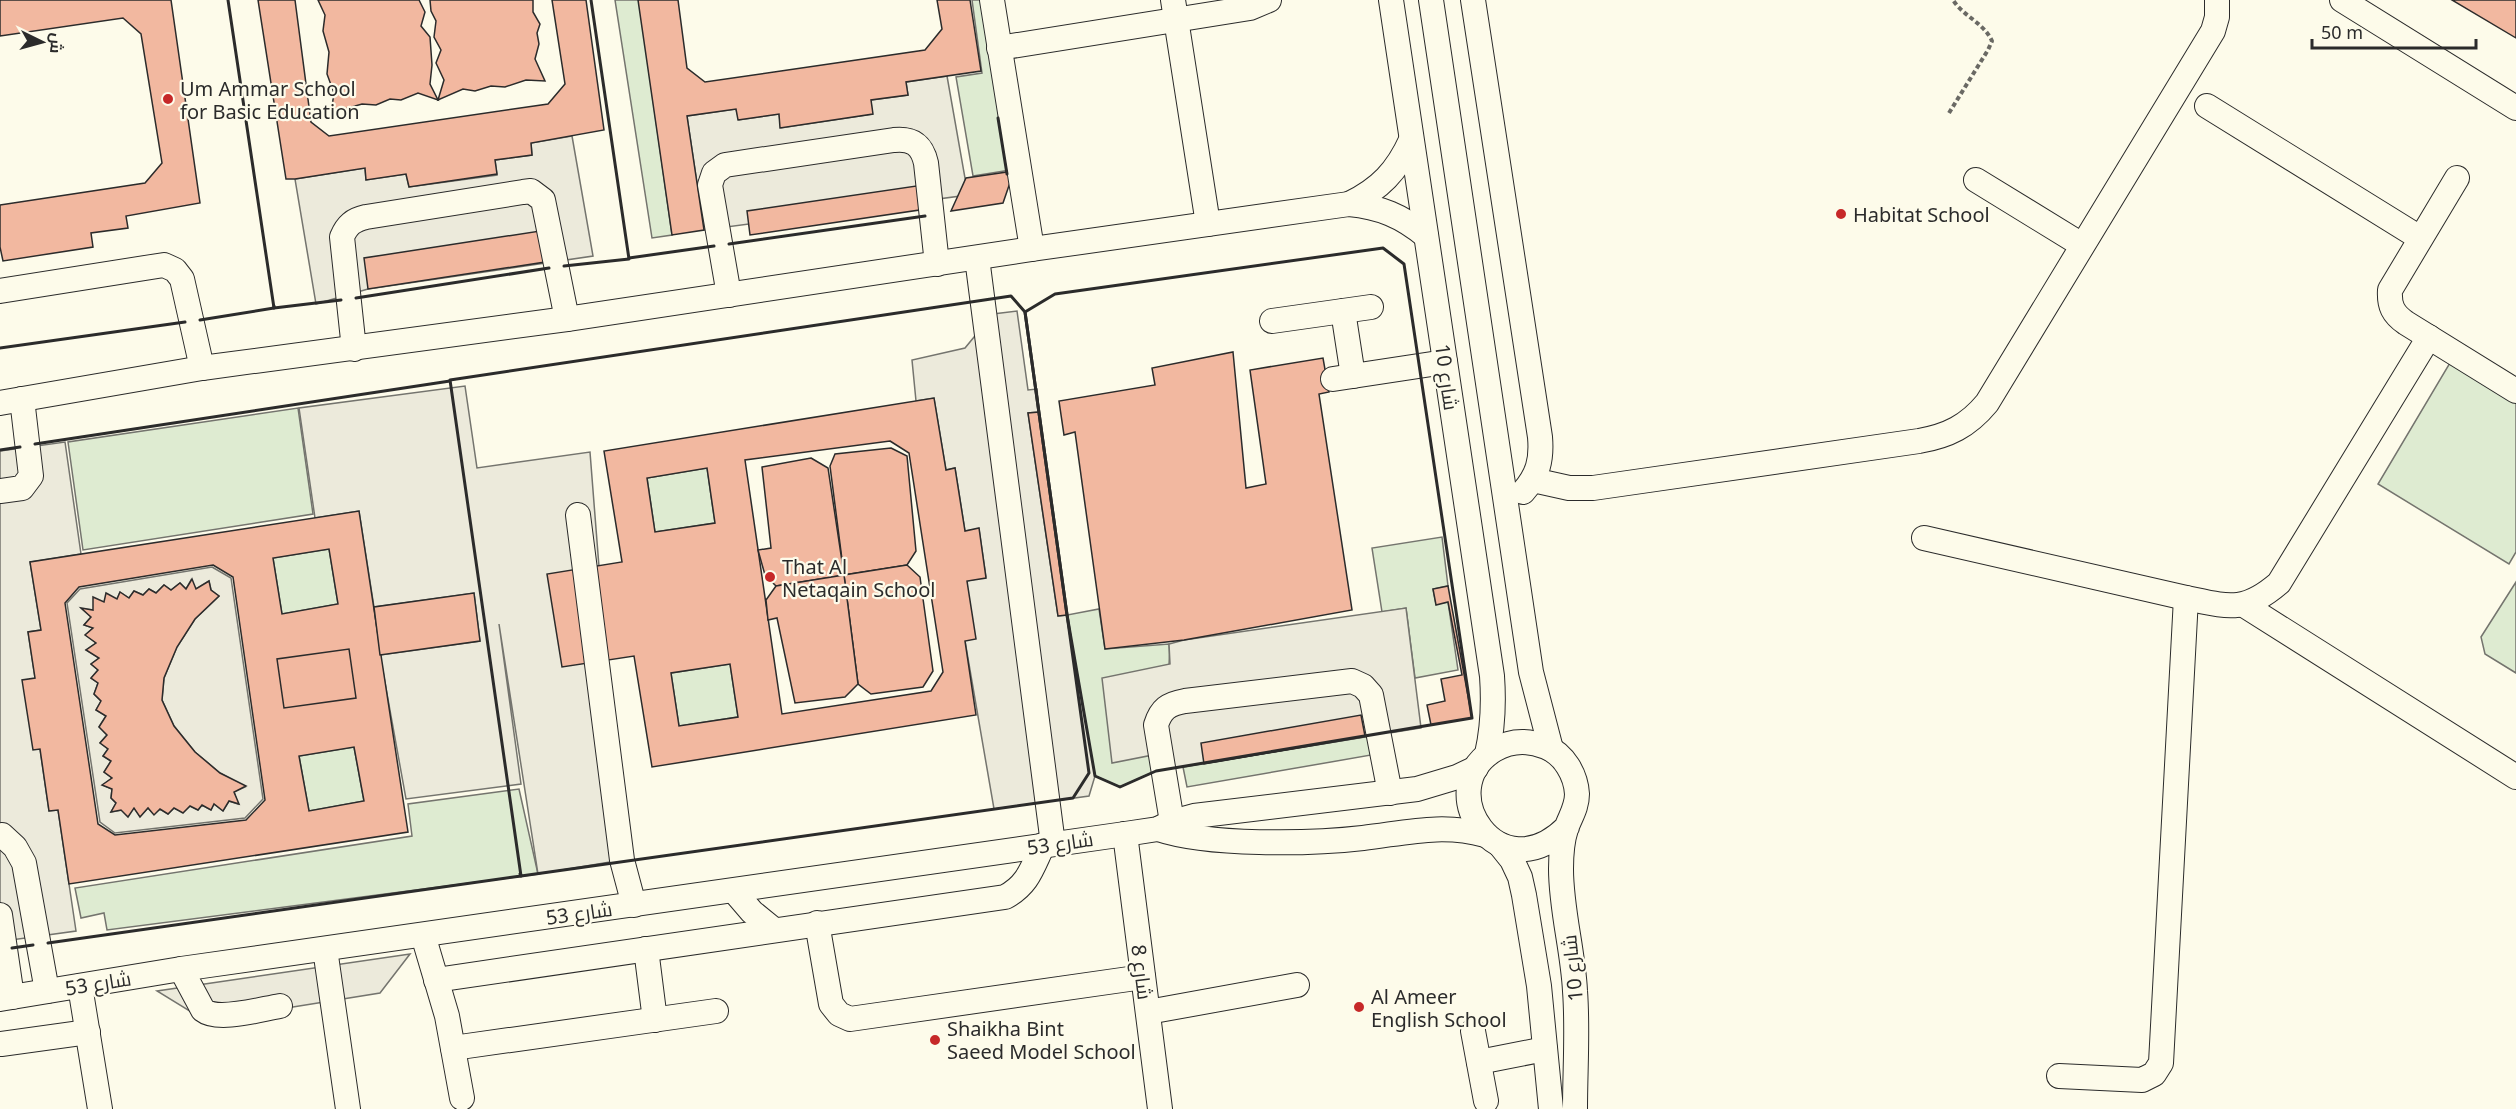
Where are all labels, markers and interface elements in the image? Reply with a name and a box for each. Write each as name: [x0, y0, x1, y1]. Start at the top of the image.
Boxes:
north arrow: [12, 12, 72, 72]
scale bar: [2312, 12, 2476, 50]
text: 50 m: [2321, 20, 2363, 44]
text: ش: [45, 32, 69, 54]
place label: Um Ammar School for Basic Education: [180, 75, 360, 125]
marker: Um Ammar School for Basic Education: [161, 92, 175, 106]
place label: Habitat School: [1853, 201, 1990, 228]
marker: Habitat School: [1834, 207, 1848, 221]
street label: شارع 10: [1428, 342, 1465, 412]
place label: That Al Netaqain School: [782, 553, 935, 603]
marker: That Al Netaqain School: [763, 570, 777, 584]
street label: شارع 53: [1025, 825, 1095, 862]
street label: شارع 53: [544, 895, 614, 932]
street label: شارع 10: [1555, 933, 1590, 1003]
street label: شارع 8: [1124, 943, 1159, 1001]
street label: شارع 53: [63, 964, 133, 1003]
place label: Al Ameer English School: [1371, 983, 1507, 1033]
marker: Al Ameer English School: [1352, 1000, 1366, 1014]
place label: Shaikha Bint Saeed Model School: [947, 1015, 1136, 1065]
marker: Shaikha Bint Saeed Model School: [928, 1033, 942, 1047]

